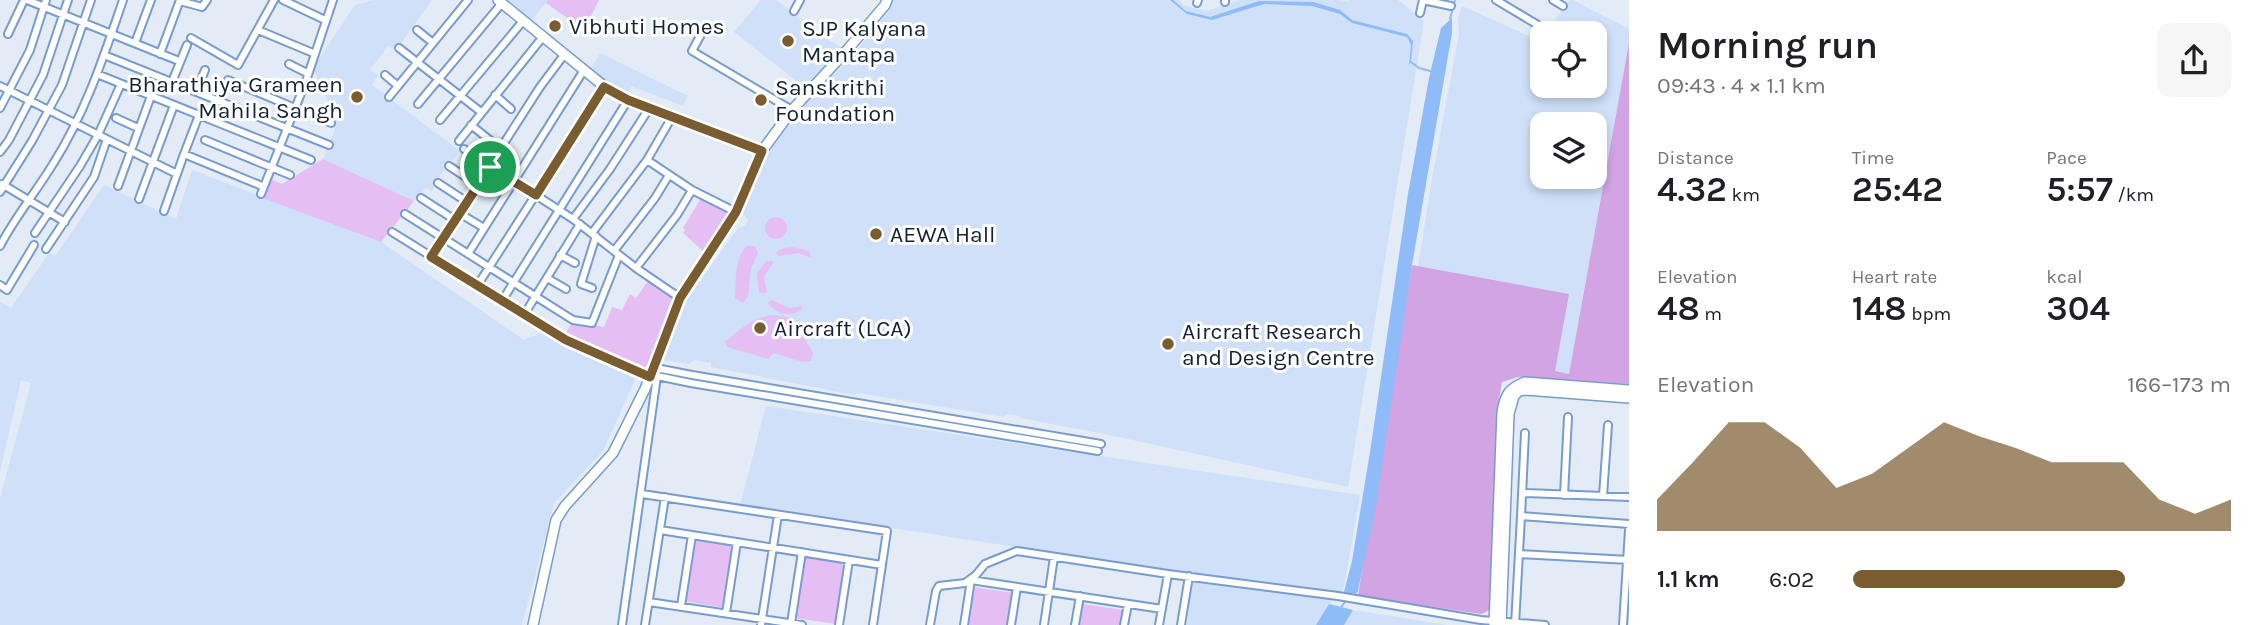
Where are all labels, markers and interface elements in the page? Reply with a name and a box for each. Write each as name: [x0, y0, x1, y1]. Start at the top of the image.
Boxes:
place label: Vibhuti Homes: [569, 13, 725, 40]
place label: SJP Kalyana Mantapa: [802, 15, 926, 68]
marker: Vibhuti Homes: [547, 18, 563, 34]
map controls: [1530, 21, 1607, 189]
button: locate: [1530, 21, 1607, 98]
text: Morning run: [1657, 23, 1878, 68]
button: share: [2157, 23, 2231, 97]
marker: SJP Kalyana Mantapa: [780, 33, 796, 49]
place label: Bharathiya Grameen Mahila Sangh: [128, 71, 343, 124]
text: 09:43 · 4 × 1.1 km: [1657, 72, 1826, 99]
place label: Sanskrithi Foundation: [775, 74, 895, 127]
marker: Bharathiya Grameen Mahila Sangh: [349, 89, 365, 105]
marker: Sanskrithi Foundation: [753, 92, 769, 108]
button: layers: [1530, 112, 1607, 189]
pin: [460, 137, 520, 197]
text: Distance: [1657, 147, 1734, 169]
text: Time: [1852, 147, 1894, 169]
text: Pace: [2046, 147, 2087, 169]
icon: arrive: [471, 148, 509, 186]
text: 4.32: [1657, 169, 1727, 210]
text: 25:42: [1852, 169, 1943, 210]
text: 5:57: [2046, 169, 2113, 210]
text: km: [1727, 184, 1760, 206]
text: /km: [2113, 184, 2154, 206]
place label: AEWA Hall: [890, 221, 996, 248]
marker: AEWA Hall: [868, 226, 884, 242]
text: Elevation: [1657, 266, 1737, 288]
text: Heart rate: [1852, 266, 1937, 288]
text: kcal: [2046, 266, 2083, 288]
text: 48: [1657, 288, 1700, 329]
text: 148: [1852, 288, 1907, 329]
text: 304: [2046, 288, 2110, 329]
text: m: [1700, 303, 1722, 325]
text: bpm: [1907, 303, 1951, 325]
place label: Aircraft (LCA): [774, 315, 912, 342]
place label: Aircraft Research and Design Centre: [1182, 318, 1374, 371]
marker: Aircraft (LCA): [752, 320, 768, 336]
marker: Aircraft Research and Design Centre: [1160, 336, 1176, 352]
text: Elevation: [1657, 371, 1754, 398]
text: 166–173 m: [2127, 371, 2231, 398]
text: 1.1 km: [1657, 566, 1720, 593]
text: 6:02: [1769, 566, 1814, 593]

